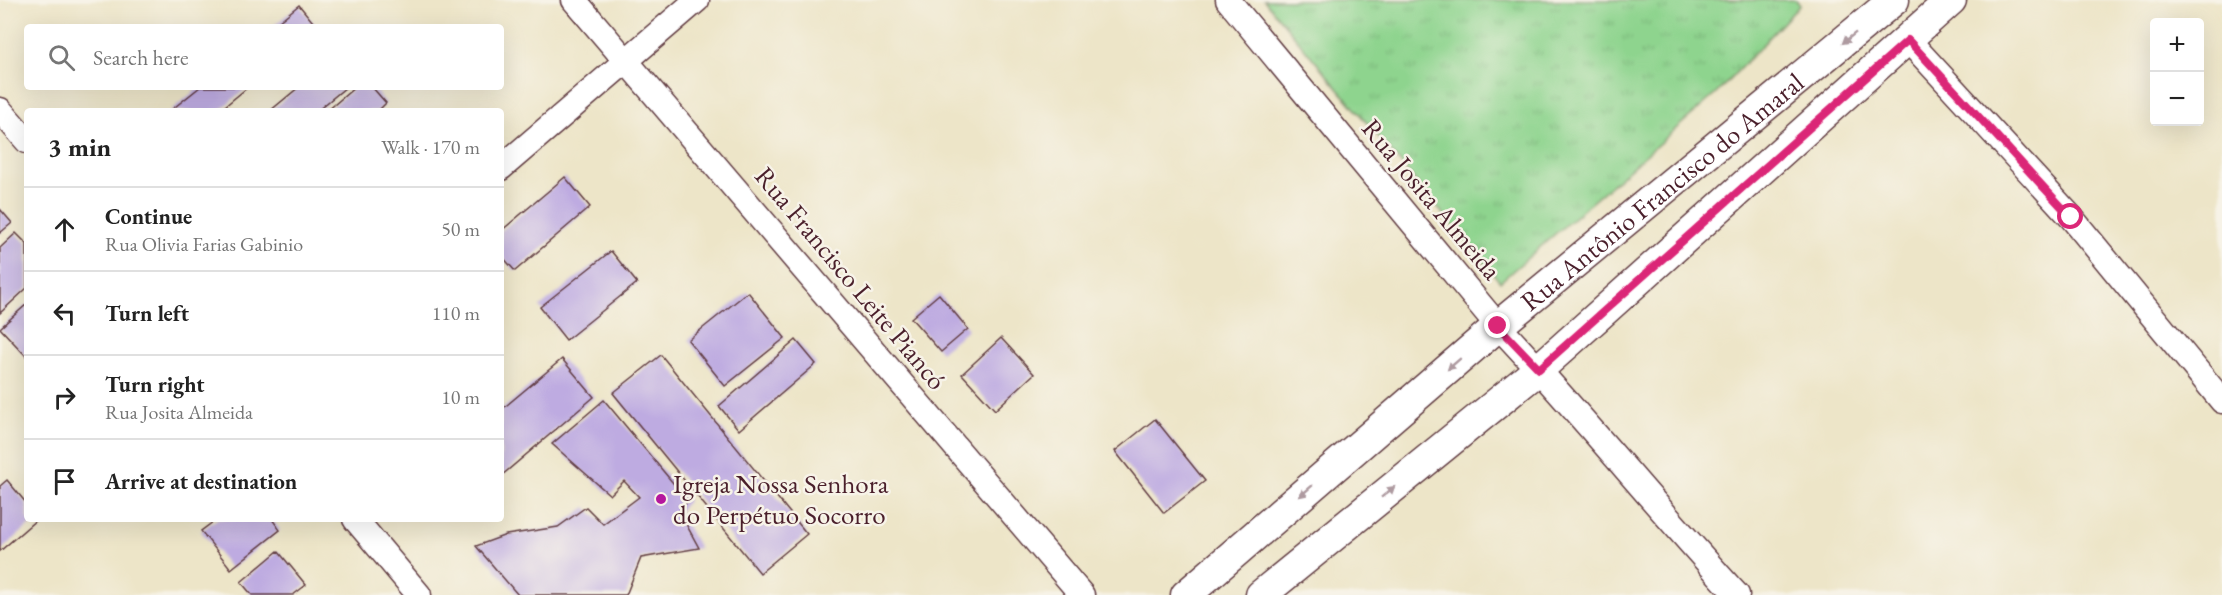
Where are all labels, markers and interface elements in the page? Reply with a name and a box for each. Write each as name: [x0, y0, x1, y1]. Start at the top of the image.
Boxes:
map controls: [2150, 18, 2204, 126]
button: +: [2150, 18, 2204, 72]
search box: [24, 24, 504, 90]
one-way arrow: [1842, 31, 1857, 43]
icon: search: [45, 41, 78, 74]
text: Search here: [93, 43, 188, 72]
street label: Rua Antônio Francisco do Amaral: [1513, 64, 1811, 318]
button: −: [2150, 72, 2204, 126]
street label: Rua Josita Almeida: [1354, 111, 1510, 287]
text: 3 min: [48, 130, 111, 164]
text: Walk · 170 m: [381, 134, 480, 160]
street label: Rua Francisco Leite Piancó: [747, 159, 955, 397]
text: Continue: [105, 202, 192, 231]
route start: [2057, 203, 2083, 229]
icon: ahead: [48, 213, 81, 246]
text: 50 m: [441, 216, 480, 242]
text: Rua Olivia Farias Gabinio: [105, 231, 303, 257]
icon: left: [48, 297, 81, 330]
text: Turn left: [105, 299, 189, 328]
text: 110 m: [432, 300, 480, 326]
route end: [1484, 312, 1510, 338]
one-way arrow: [1447, 357, 1462, 370]
text: Turn right: [105, 370, 204, 399]
icon: right: [48, 381, 81, 414]
text: 10 m: [441, 384, 480, 410]
text: Rua Josita Almeida: [105, 399, 253, 425]
icon: arrive: [48, 465, 81, 498]
place label: Igreja Nossa Senhora do Perpétuo Socorro: [673, 466, 889, 532]
text: Arrive at destination: [105, 467, 297, 496]
one-way arrow: [1298, 485, 1314, 498]
one-way arrow: [1380, 485, 1396, 498]
marker: Igreja Nossa Senhora do Perpétuo Socorro: [654, 492, 668, 506]

